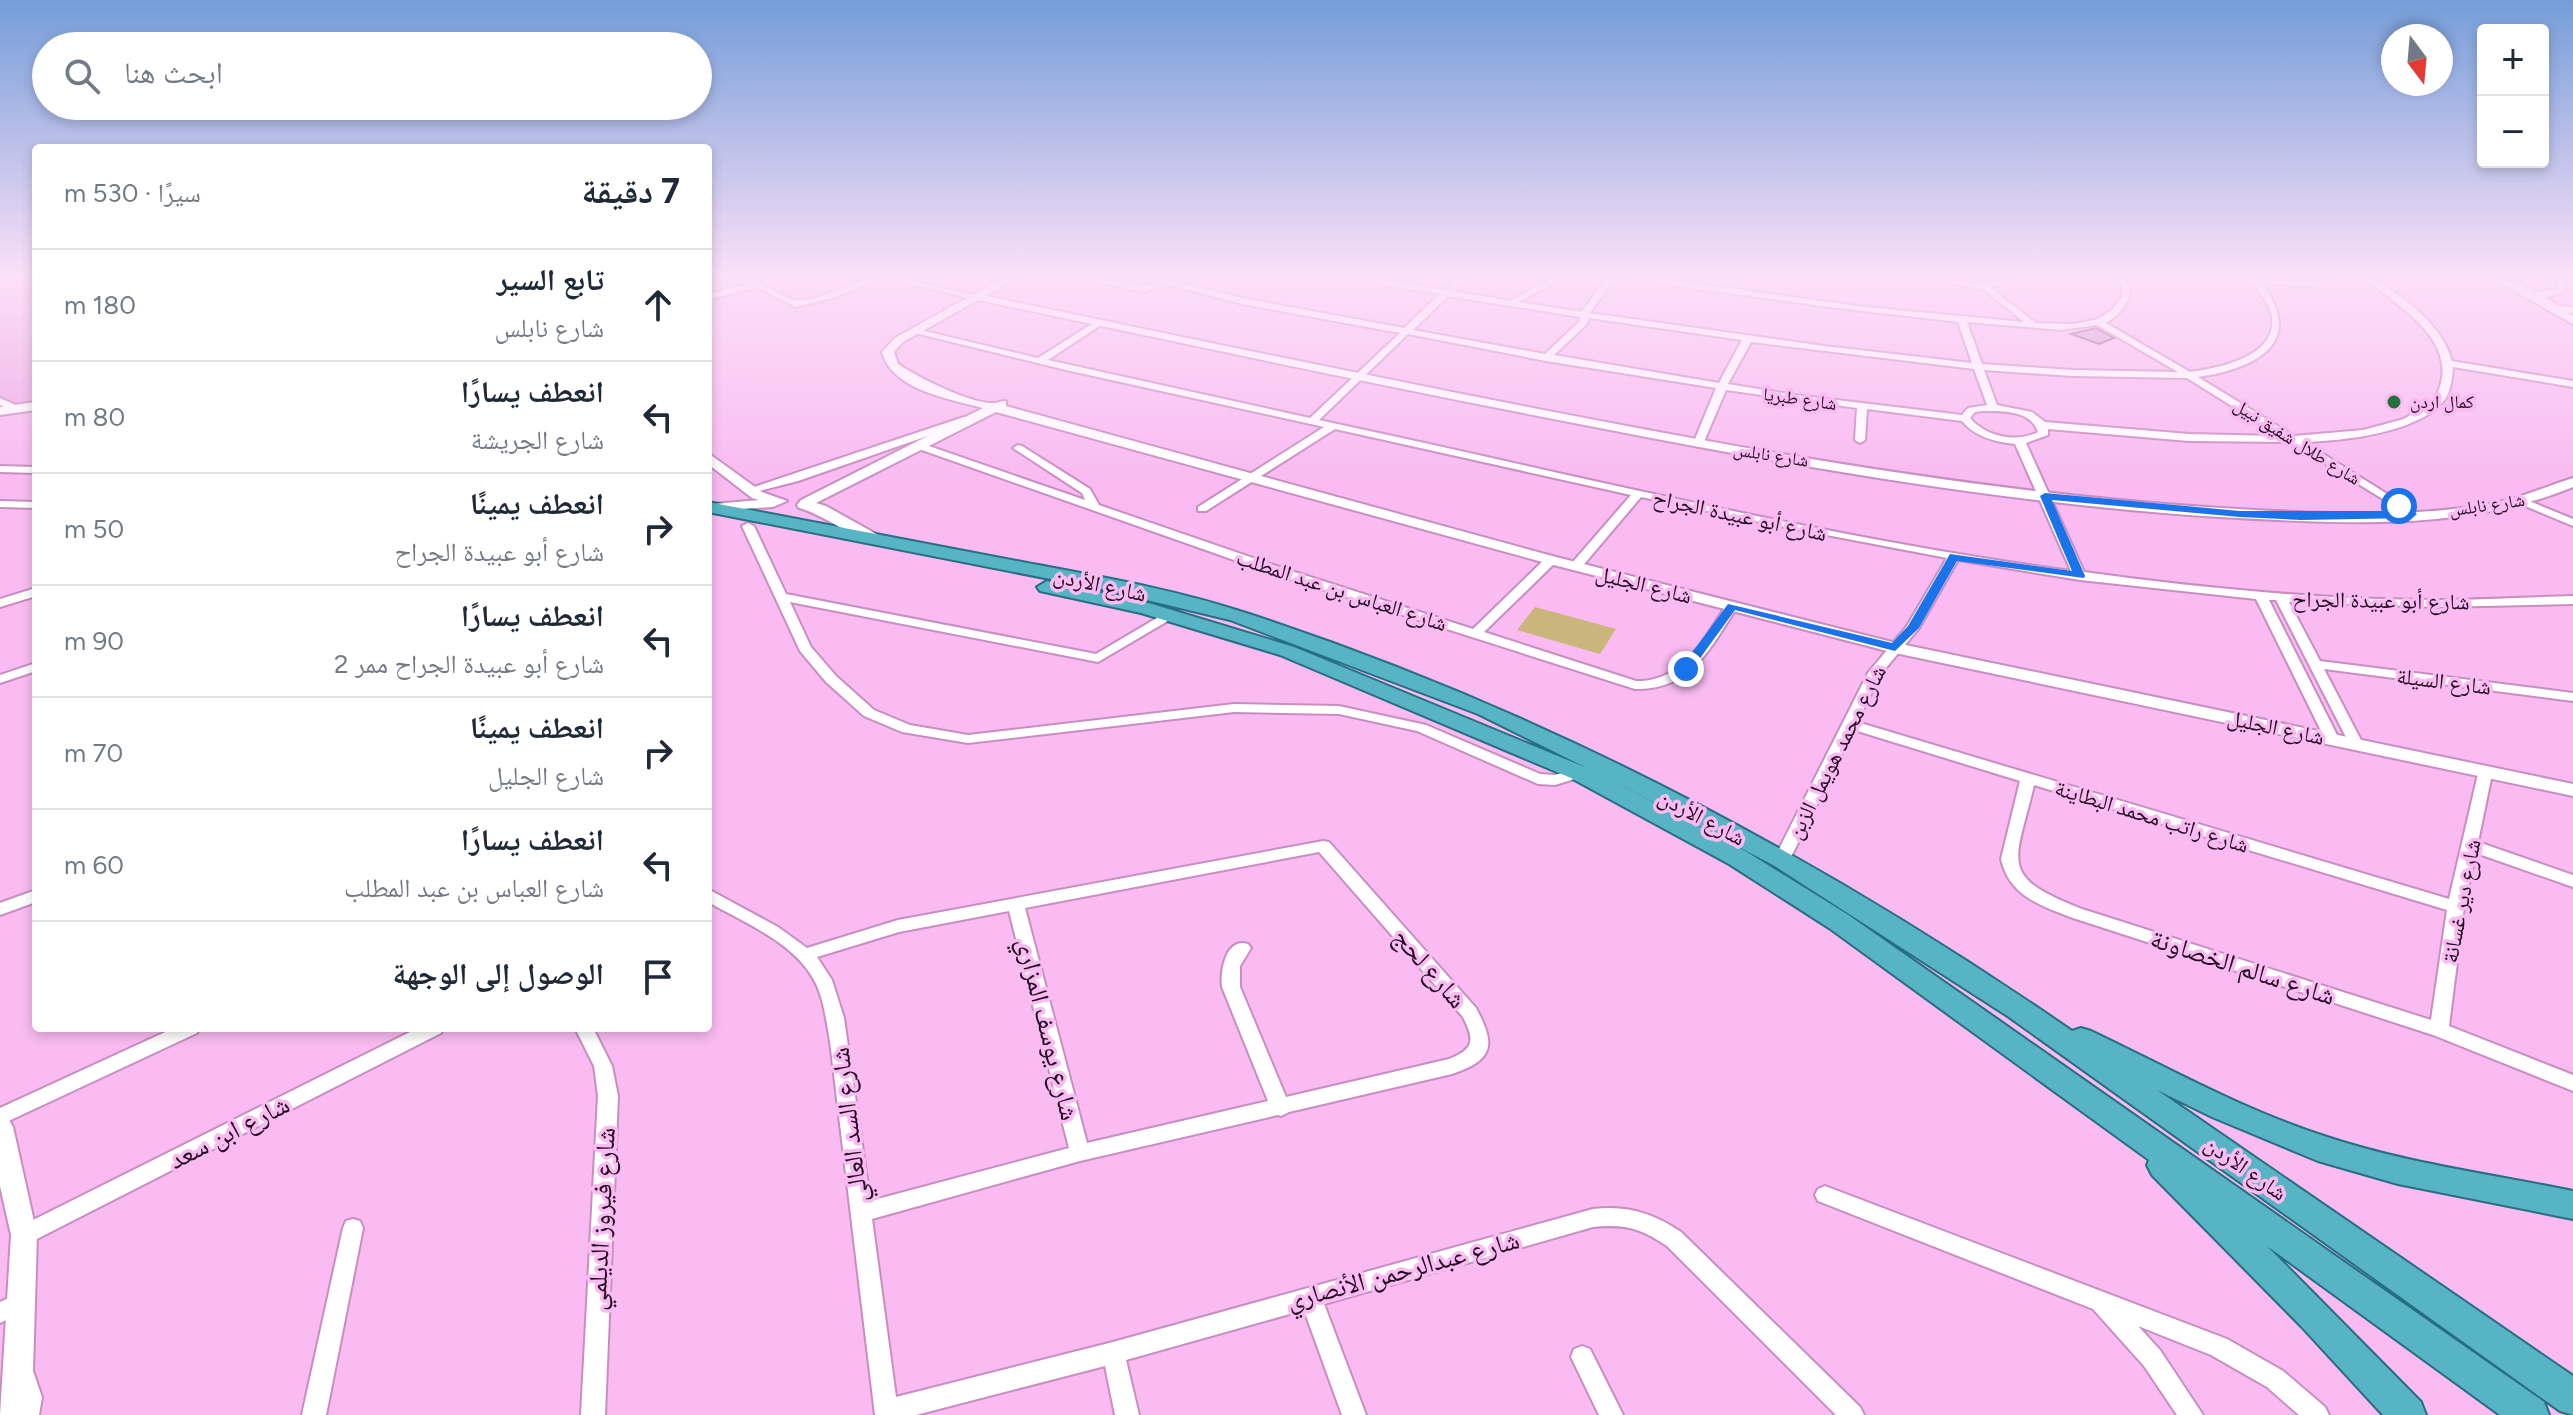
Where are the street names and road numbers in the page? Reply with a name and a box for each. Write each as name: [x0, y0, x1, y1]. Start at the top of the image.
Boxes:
street label: شارع طبريا: [1762, 383, 1838, 415]
street label: شارع طلال شفيق نبيل: [2230, 394, 2364, 490]
street label: شارع نابلس: [1732, 438, 1810, 472]
street label: شارع أبو عبيدة الجراح: [1650, 484, 1829, 547]
street label: شارع نابلس: [2448, 489, 2526, 521]
street label: شارع العباس بن عبد المطلب: [1233, 544, 1451, 637]
street label: شارع الجليل: [1593, 560, 1695, 609]
street label: شارع الأردن: [1051, 561, 1149, 608]
street label: شارع أبو عبيدة الجراح: [2292, 585, 2470, 616]
street label: شارع محمد هويمل الزبن: [1781, 661, 1892, 844]
street label: شارع السيلة: [2395, 662, 2493, 701]
street label: شارع الجليل: [2225, 704, 2327, 751]
street label: شارع راتب محمد البطاينة: [2052, 774, 2252, 859]
street label: شارع الأردن: [1654, 783, 1750, 852]
street label: شارع دير غسانة: [2436, 837, 2487, 965]
street label: شارع لحج: [1386, 921, 1474, 1015]
street label: شارع سالم الخصاونة: [2146, 922, 2339, 1013]
street label: شارع يوسف المزاري: [1005, 934, 1086, 1125]
street label: شارع السد العالي: [824, 1045, 879, 1204]
street label: شارع ابن سعد: [163, 1088, 295, 1176]
street label: شارع فيروز الديلمي: [580, 1127, 626, 1312]
street label: شارع الأردن: [2199, 1130, 2292, 1207]
street label: شارع عبدالرحمن الأنصاري: [1283, 1224, 1524, 1321]

